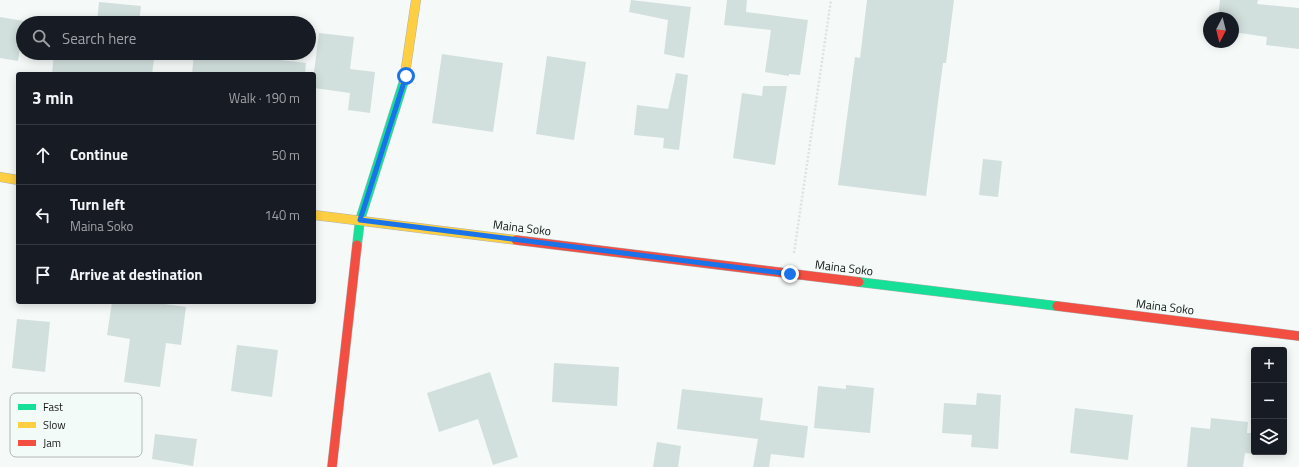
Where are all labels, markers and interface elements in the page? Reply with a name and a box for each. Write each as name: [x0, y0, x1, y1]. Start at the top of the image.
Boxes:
north arrow: [1203, 12, 1239, 48]
search box: [16, 16, 316, 60]
icon: search: [30, 27, 52, 49]
text: Search here: [62, 27, 136, 50]
route start: [397, 67, 415, 85]
text: 3 min: [32, 85, 73, 111]
text: Walk · 190 m: [229, 88, 300, 108]
text: Continue: [70, 143, 128, 166]
icon: ahead: [32, 144, 54, 166]
text: 50 m: [272, 145, 300, 165]
text: Turn left: [70, 193, 125, 216]
icon: left: [32, 204, 54, 226]
text: 140 m: [264, 205, 300, 225]
street label: Maina Soko: [492, 215, 552, 241]
text: Maina Soko: [70, 216, 133, 236]
street label: Maina Soko: [814, 255, 874, 281]
text: Arrive at destination: [70, 263, 203, 286]
icon: arrive: [32, 264, 54, 286]
route end: [781, 265, 799, 283]
street label: Maina Soko: [1135, 294, 1195, 320]
map controls: [1251, 347, 1287, 455]
button: +: [1251, 347, 1287, 383]
button: −: [1251, 383, 1287, 419]
legend: [10, 393, 142, 457]
text: Fast: [43, 399, 63, 415]
text: Slow: [43, 417, 66, 433]
button: layers: [1251, 419, 1287, 455]
text: Jam: [43, 435, 61, 451]

